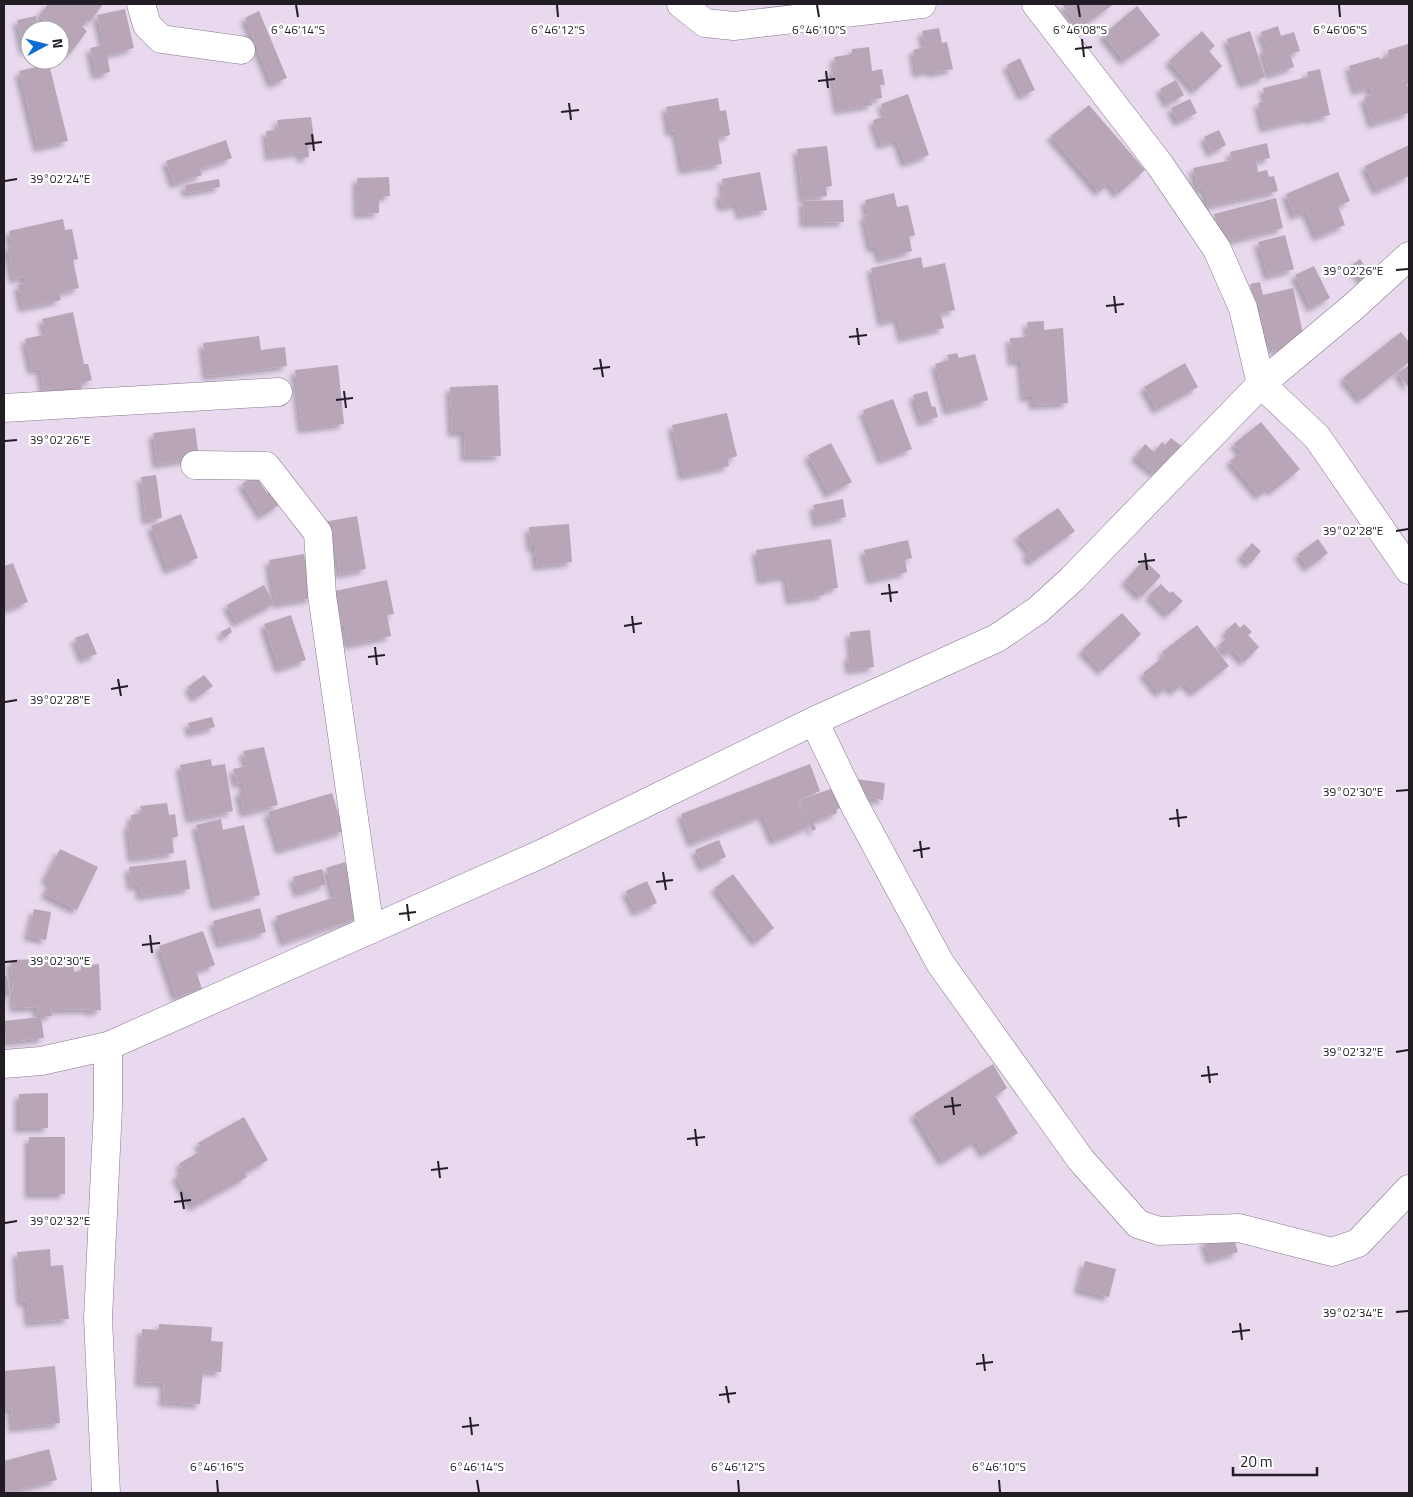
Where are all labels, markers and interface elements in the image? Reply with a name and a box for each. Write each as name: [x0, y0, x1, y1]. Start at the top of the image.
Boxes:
north arrow: [20, 20, 70, 70]
text: 6°46'14"S: [271, 20, 325, 39]
text: 6°46'12"S: [531, 20, 585, 39]
text: 6°46'10"S: [792, 20, 846, 39]
text: 6°46'08"S: [1053, 20, 1107, 39]
text: 6°46'06"S: [1313, 20, 1367, 39]
text: N: [47, 37, 69, 49]
text: 39°02'24"E: [30, 169, 91, 188]
text: 39°02'26"E: [1323, 261, 1384, 280]
text: 39°02'26"E: [30, 430, 91, 449]
text: 39°02'28"E: [1323, 521, 1384, 540]
text: 39°02'28"E: [30, 690, 91, 709]
text: 39°02'30"E: [1323, 782, 1384, 801]
text: 39°02'30"E: [30, 951, 91, 970]
text: 39°02'32"E: [1323, 1042, 1384, 1061]
text: 39°02'32"E: [30, 1211, 91, 1230]
text: 39°02'34"E: [1323, 1303, 1384, 1322]
scale bar: [1233, 1444, 1317, 1476]
text: 20 m: [1240, 1450, 1273, 1473]
text: 6°46'16"S: [190, 1457, 244, 1476]
text: 6°46'14"S: [450, 1457, 504, 1476]
text: 6°46'12"S: [711, 1457, 765, 1476]
text: 6°46'10"S: [972, 1457, 1026, 1476]

